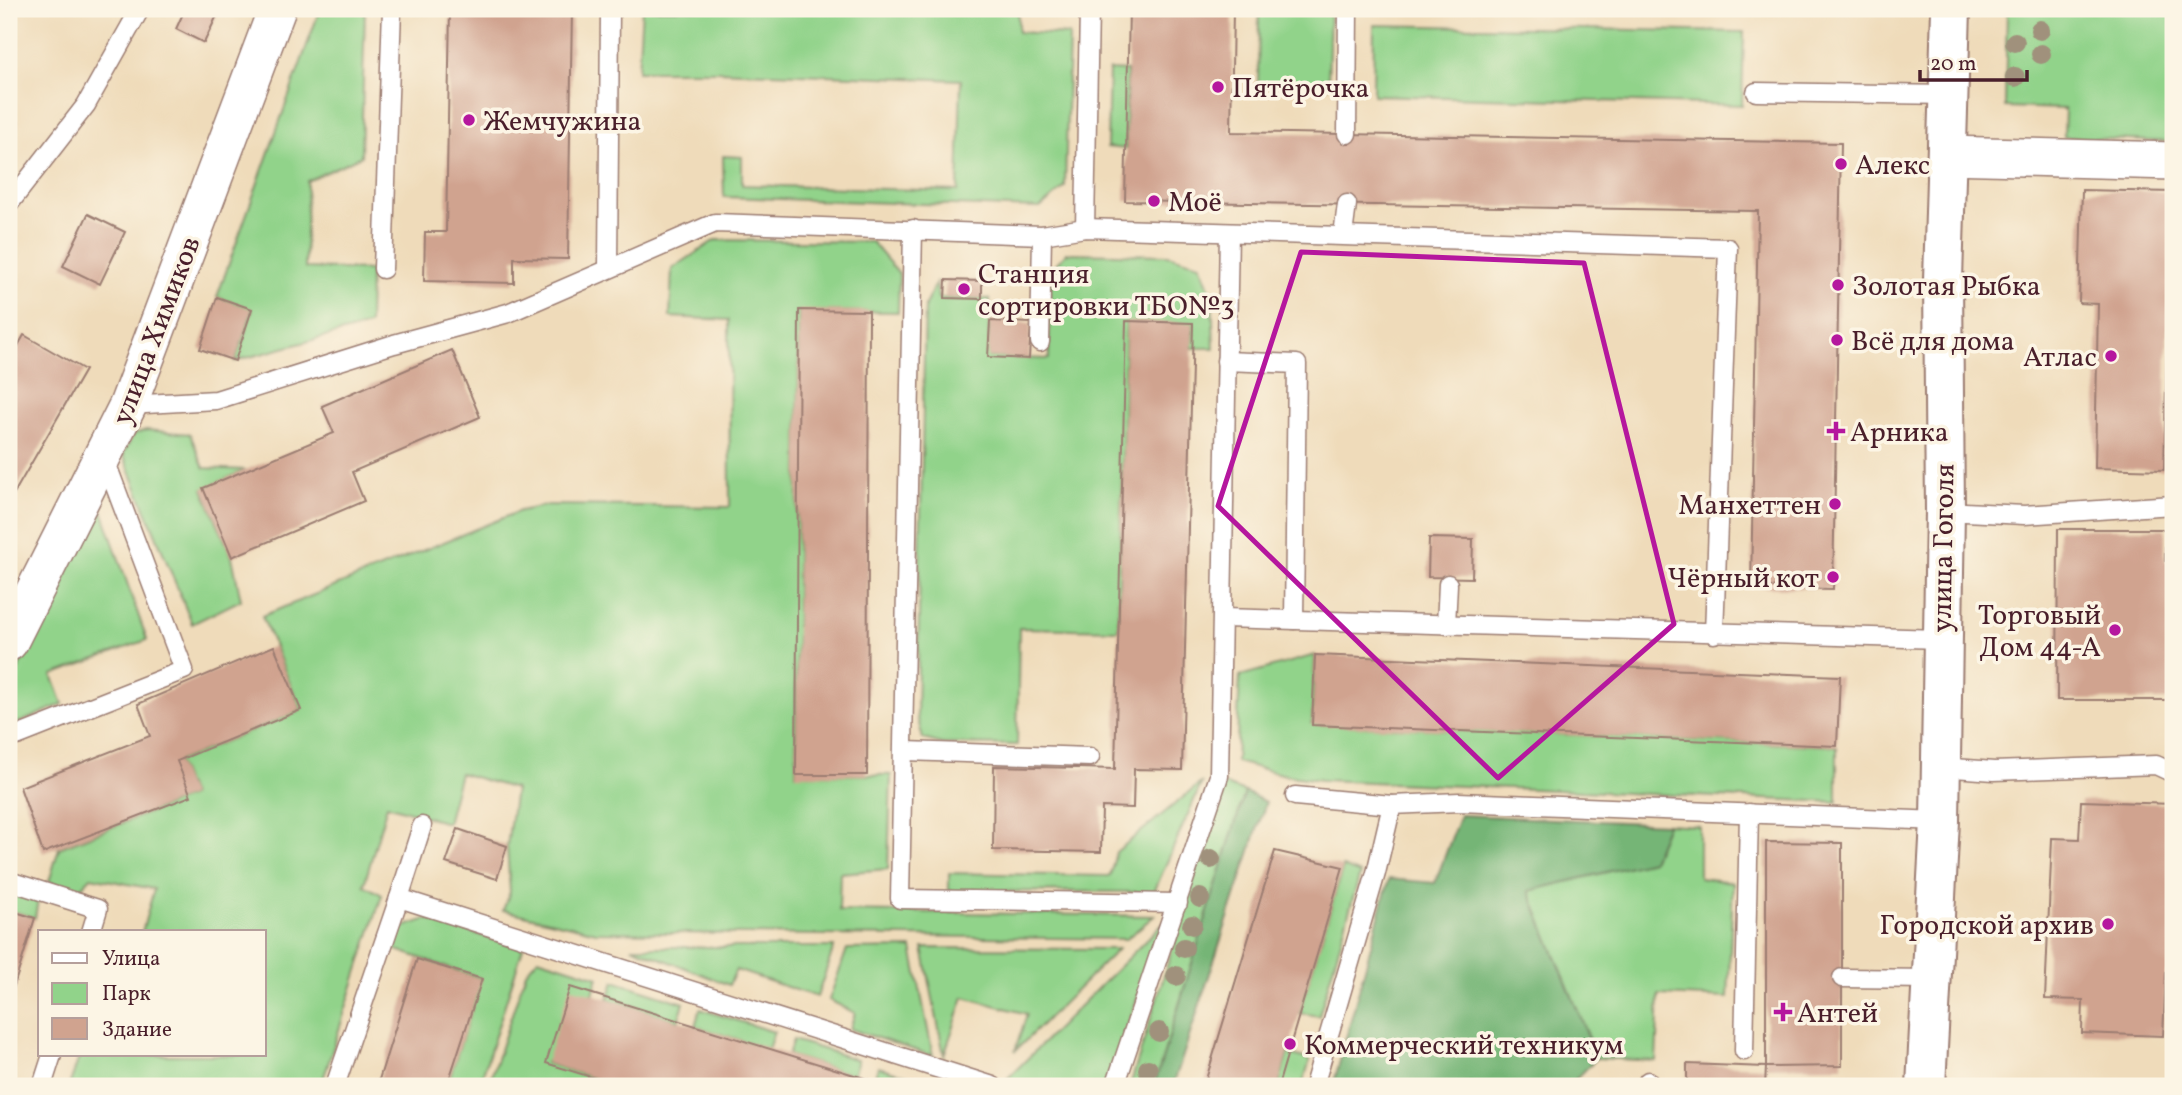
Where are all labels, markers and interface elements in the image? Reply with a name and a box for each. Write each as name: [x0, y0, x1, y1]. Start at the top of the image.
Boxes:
scale bar: [1920, 38, 2026, 82]
text: 20 m: [1930, 50, 1976, 79]
place label: Пятёрочка: [1232, 70, 1369, 109]
marker: Пятёрочка: [1210, 79, 1226, 95]
place label: Жемчужина: [483, 103, 641, 142]
marker: Жемчужина: [461, 112, 477, 128]
place label: Алекс: [1855, 147, 1930, 186]
marker: Алекс: [1833, 156, 1849, 172]
place label: Моё: [1168, 184, 1222, 223]
marker: Моё: [1146, 193, 1162, 209]
street label: улица Химиков: [103, 231, 211, 431]
place label: Станция сортировки ТБО№3: [978, 256, 1235, 327]
place label: Золотая Рыбка: [1852, 268, 2041, 307]
marker: Золотая Рыбка: [1830, 277, 1846, 293]
marker: Станция сортировки ТБО№3: [956, 281, 972, 297]
place label: Всё для дома: [1851, 323, 2015, 362]
marker: Всё для дома: [1829, 332, 1845, 348]
place label: Атлас: [2023, 339, 2097, 378]
marker: Атлас: [2103, 348, 2119, 364]
place label: Арника: [1850, 414, 1949, 453]
marker: Арника: [1828, 423, 1844, 439]
street label: улица Гоголя: [1924, 463, 1965, 633]
place label: Манхеттен: [1678, 487, 1821, 526]
marker: Манхеттен: [1827, 496, 1843, 512]
place label: Чёрный кот: [1667, 560, 1819, 599]
marker: Чёрный кот: [1825, 569, 1841, 585]
place label: Торговый Дом 44-А: [1978, 597, 2101, 668]
marker: Торговый Дом 44-А: [2107, 622, 2123, 638]
place label: Городской архив: [1880, 907, 2094, 946]
marker: Городской архив: [2100, 916, 2116, 932]
legend: [38, 930, 266, 1056]
text: Улица: [102, 945, 160, 974]
text: Парк: [102, 980, 151, 1009]
place label: Антей: [1797, 995, 1878, 1034]
marker: Антей: [1775, 1004, 1791, 1020]
text: Здание: [102, 1016, 172, 1045]
place label: Коммерческий техникум: [1304, 1027, 1623, 1066]
marker: Коммерческий техникум: [1282, 1036, 1298, 1052]

